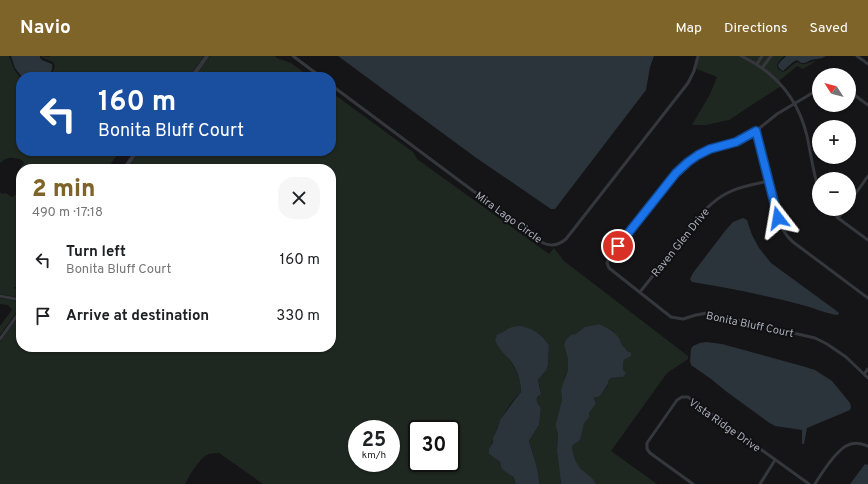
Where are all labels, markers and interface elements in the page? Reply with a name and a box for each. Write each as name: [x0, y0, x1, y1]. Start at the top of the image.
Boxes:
text: Navio: [20, 16, 71, 40]
text: Map: [676, 20, 702, 37]
text: Directions: [724, 20, 788, 37]
text: Saved: [810, 20, 848, 37]
north arrow: [812, 68, 856, 112]
map controls: [812, 68, 856, 216]
text: 160 m: [98, 85, 176, 121]
icon: left: [32, 88, 84, 140]
text: Bonita Bluff Court: [98, 120, 244, 143]
button: +: [812, 120, 856, 164]
button: −: [812, 172, 856, 216]
text: 2 min: [32, 175, 96, 205]
button: close: [278, 177, 320, 219]
street label: Mira Lago Circle: [472, 189, 545, 247]
position arrow: [757, 197, 799, 239]
text: 490 m · 17:18: [32, 205, 103, 221]
street label: Raven Glen Drive: [649, 205, 713, 280]
pin: [601, 229, 635, 263]
icon: arrive: [607, 235, 629, 257]
text: Turn left: [66, 243, 126, 262]
icon: left: [32, 249, 54, 271]
text: 160 m: [280, 251, 320, 270]
text: Bonita Bluff Court: [66, 262, 172, 278]
icon: arrive: [32, 305, 54, 327]
text: Arrive at destination: [66, 307, 209, 326]
text: 330 m: [276, 307, 320, 326]
street label: Bonita Bluff Court: [705, 309, 795, 341]
street label: Vista Ridge Drive: [686, 396, 763, 456]
speed limit sign: 30: [408, 420, 460, 472]
text: 25: [362, 428, 386, 454]
text: km/h: [362, 449, 386, 462]

